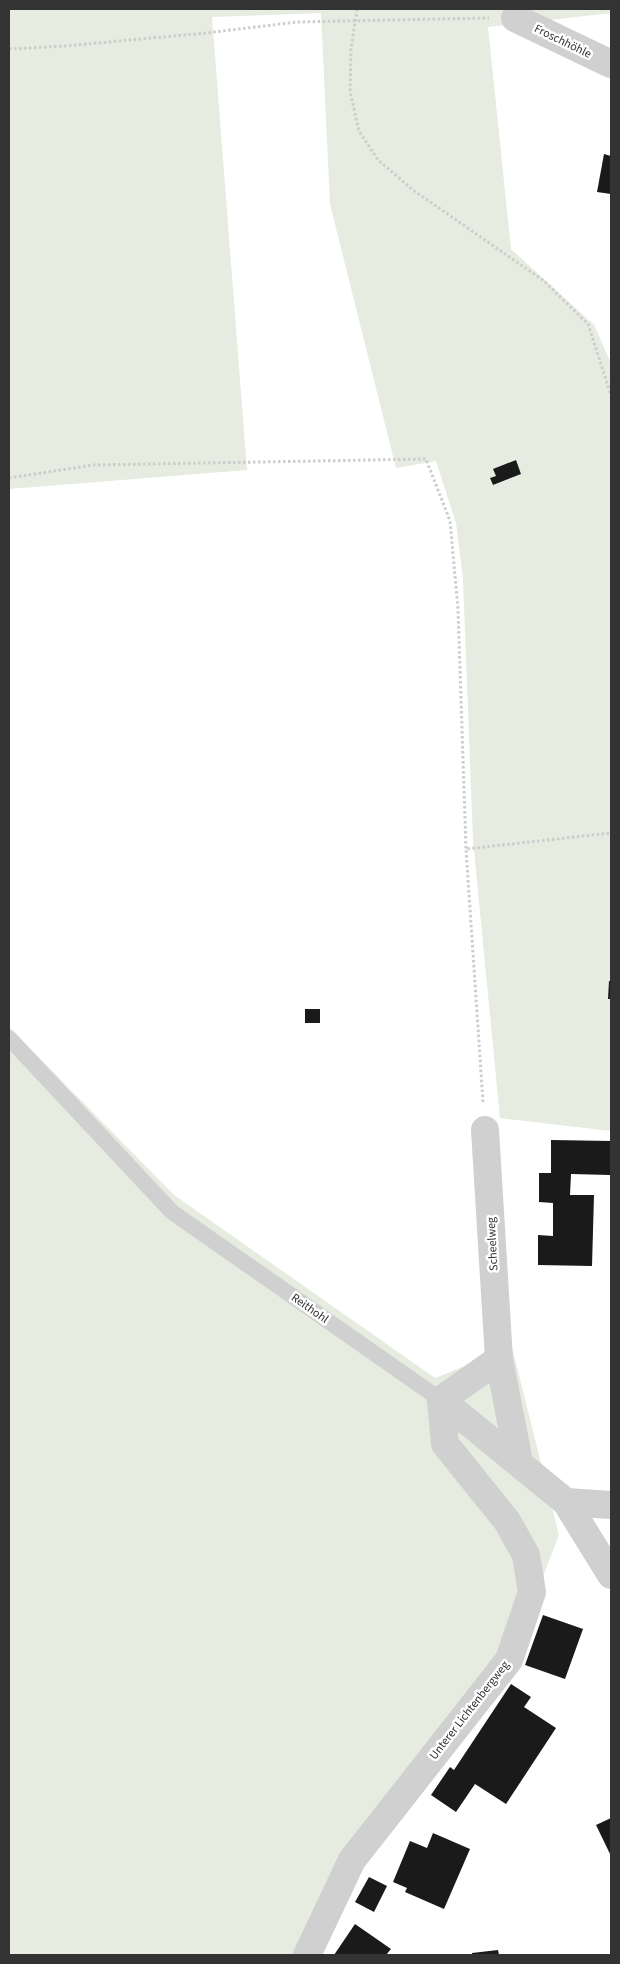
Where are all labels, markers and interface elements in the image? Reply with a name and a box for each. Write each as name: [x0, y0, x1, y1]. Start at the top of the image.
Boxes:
street label: Froschhöhle: [531, 20, 594, 63]
street label: Scheelweg: [483, 1217, 502, 1271]
street label: Reithohl: [288, 1289, 332, 1328]
street label: Unterer Lichtenbergweg: [425, 1657, 513, 1763]

